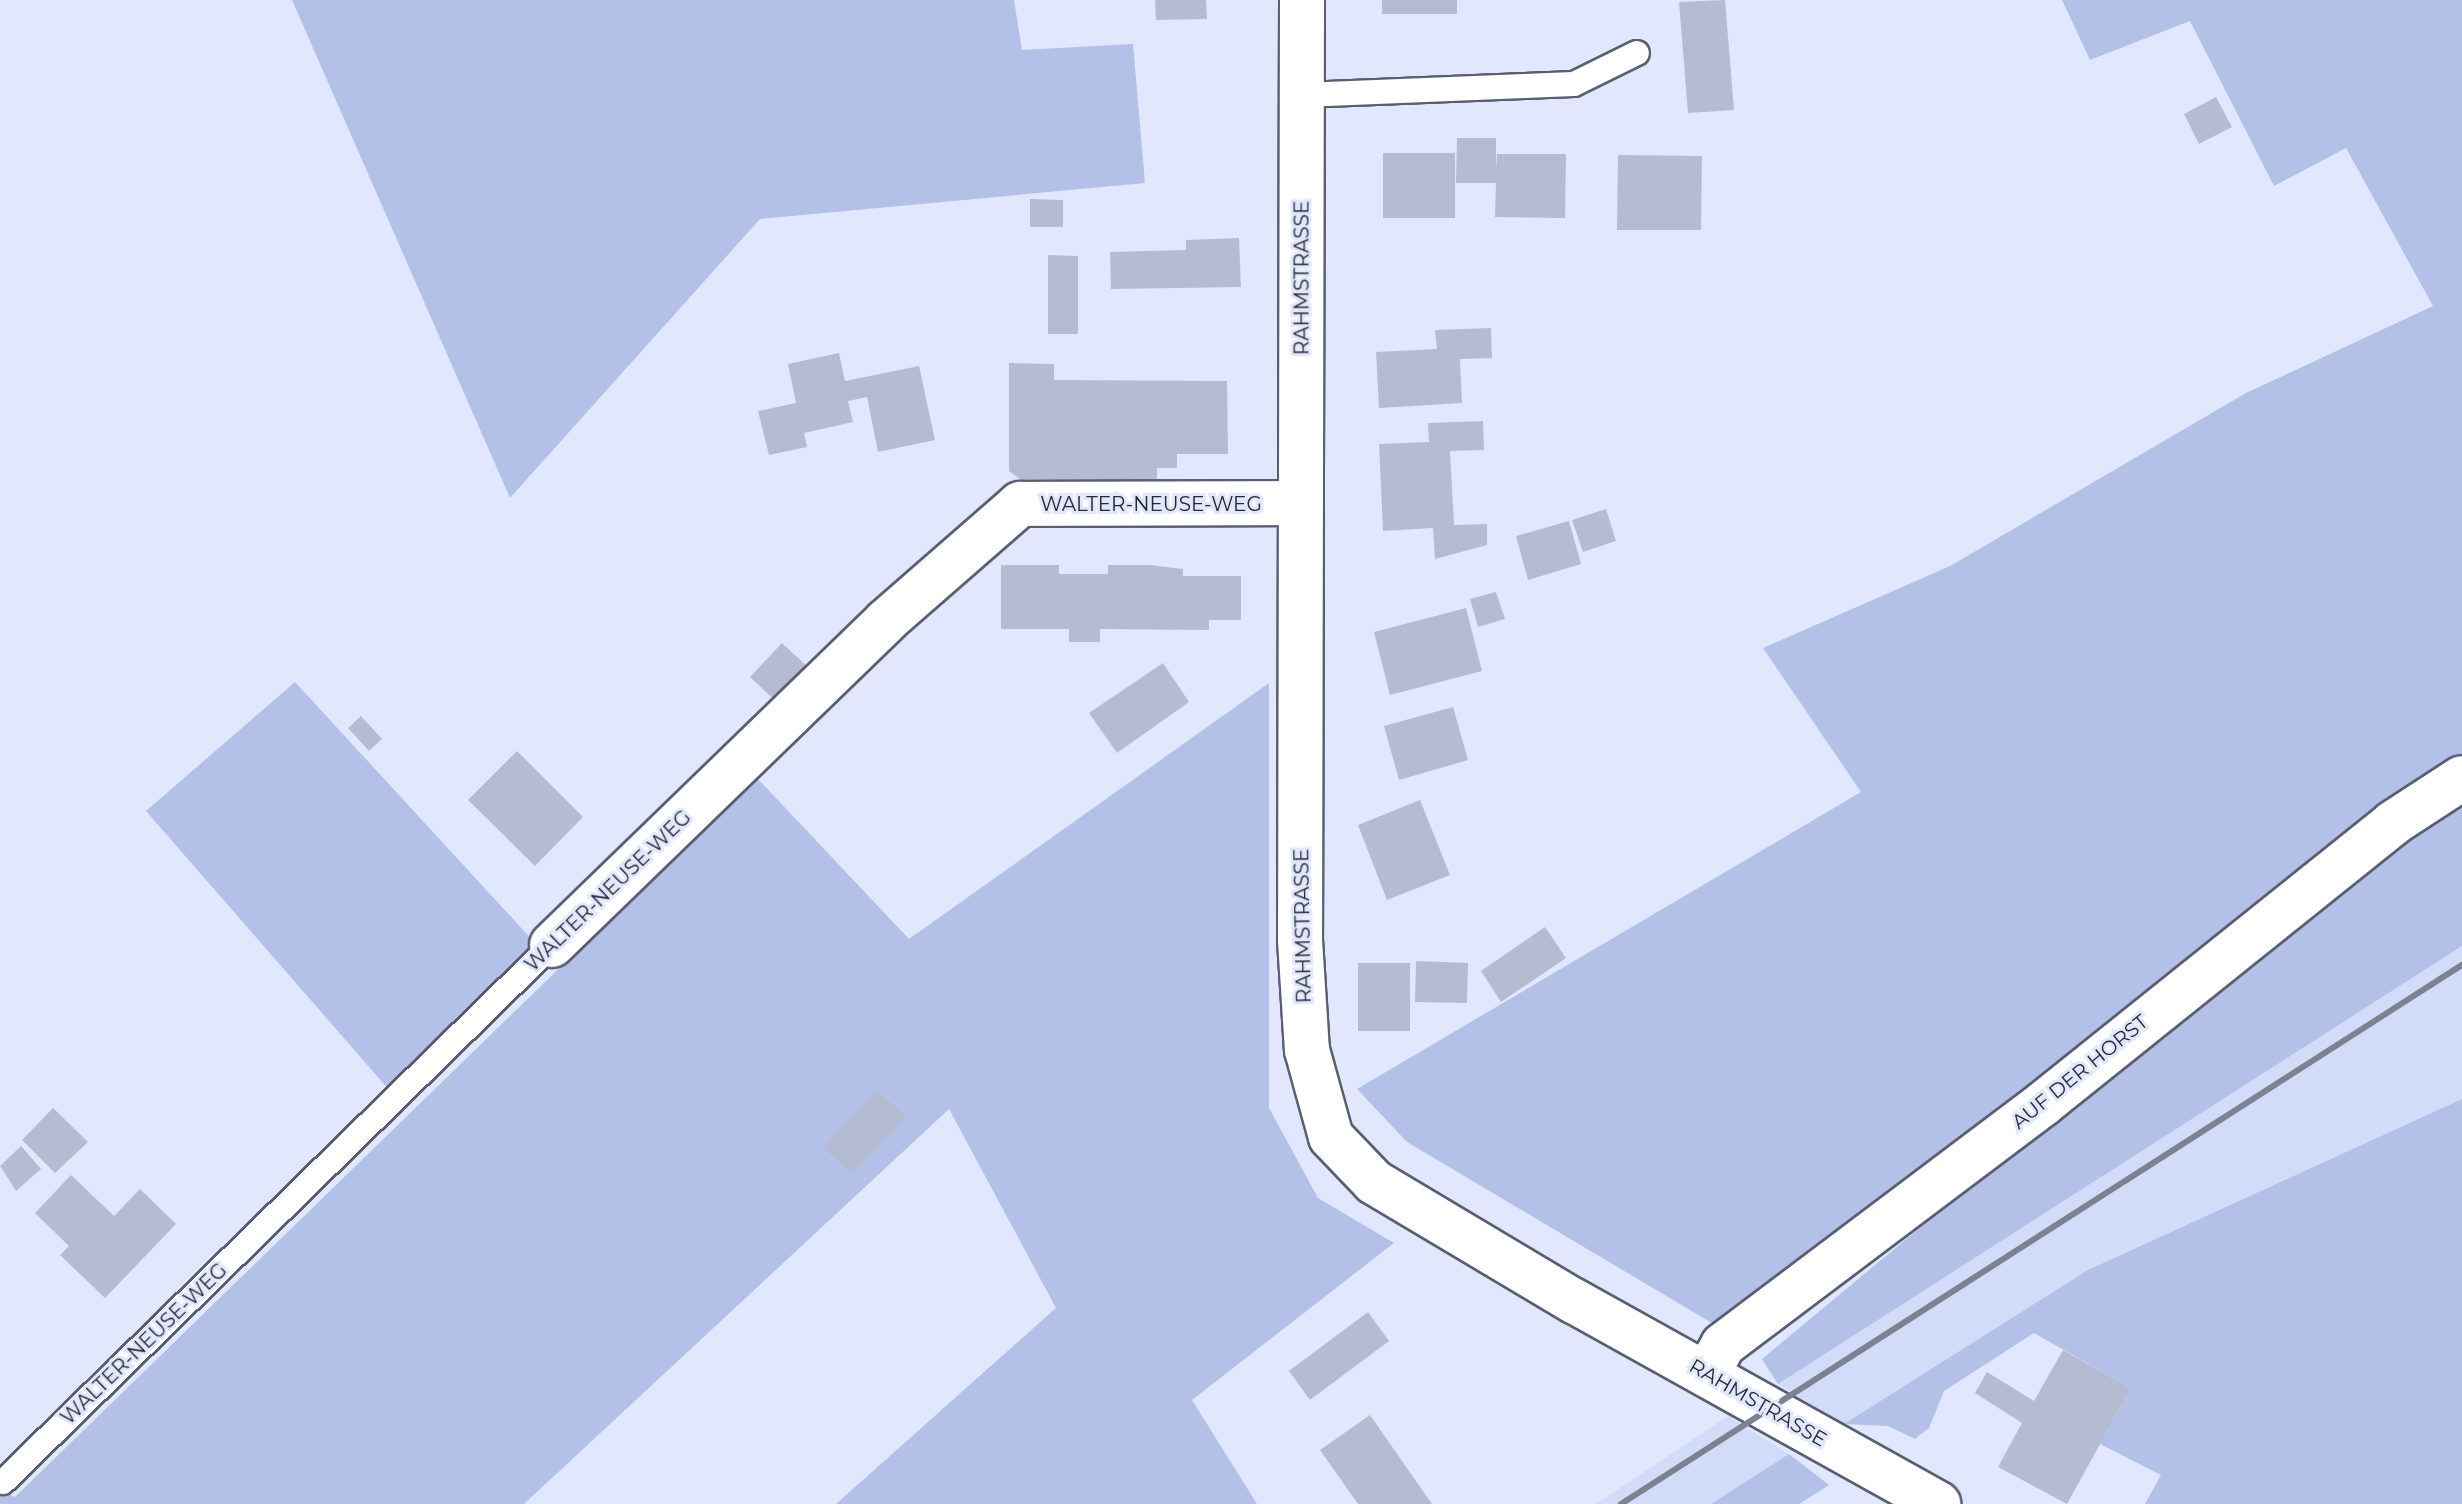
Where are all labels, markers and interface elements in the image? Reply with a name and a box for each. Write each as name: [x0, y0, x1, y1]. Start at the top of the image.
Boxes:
street label: RAHMSTRASSE: [1290, 201, 1314, 355]
street label: WALTER-NEUSE-WEG: [1040, 492, 1262, 516]
street label: WALTER-NEUSE-WEG: [520, 805, 696, 977]
street label: RAHMSTRASSE: [1290, 849, 1316, 1003]
street label: AUF DER HORST: [2007, 1010, 2153, 1134]
street label: WALTER-NEUSE-WEG: [56, 1258, 232, 1430]
street label: RAHMSTRASSE: [1685, 1354, 1831, 1452]

